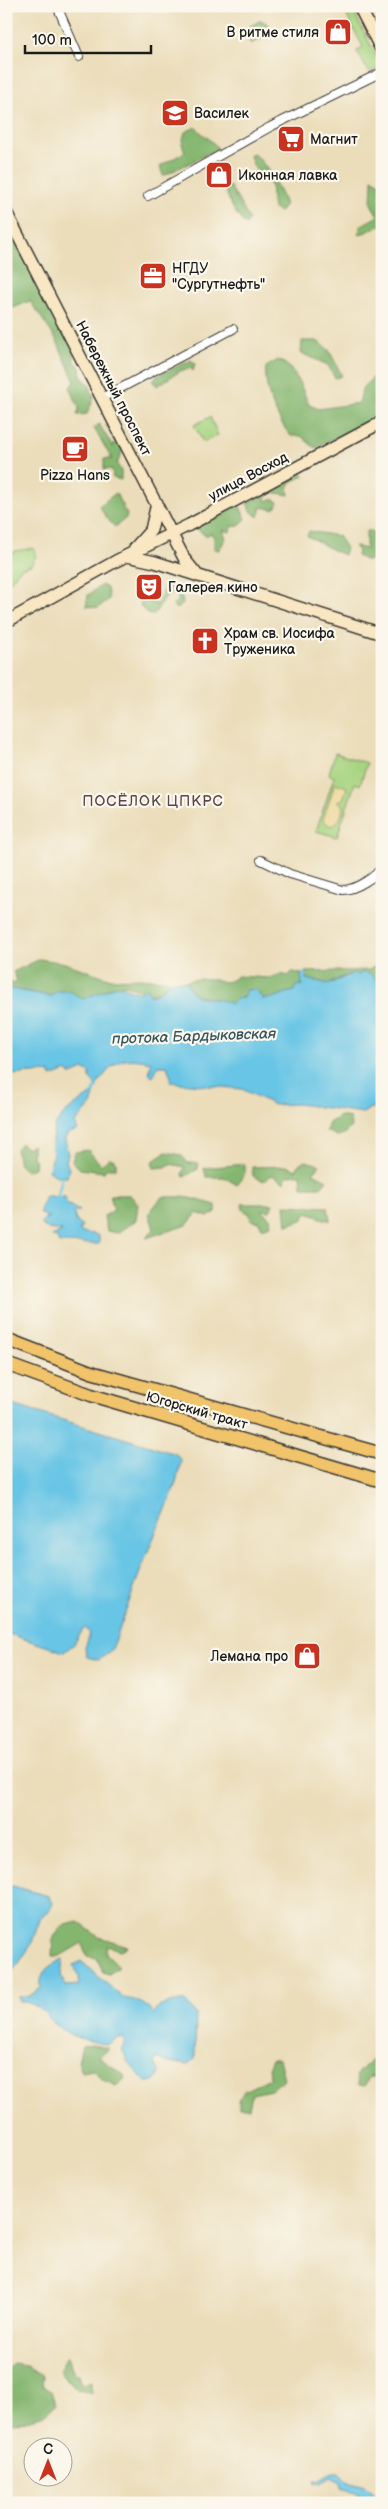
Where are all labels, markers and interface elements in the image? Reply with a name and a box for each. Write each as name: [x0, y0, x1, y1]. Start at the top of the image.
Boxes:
shop icon: В ритме стиля: [323, 17, 353, 47]
scale bar: [25, 22, 151, 54]
place label: В ритме стиля: [226, 24, 319, 41]
text: 100 m: [32, 31, 72, 50]
school or university icon: Василек: [160, 98, 190, 128]
place label: Василек: [194, 105, 250, 122]
supermarket icon: Магнит: [276, 124, 306, 154]
place label: Магнит: [310, 131, 358, 148]
shop icon: Иконная лавка: [204, 160, 234, 190]
place label: Иконная лавка: [238, 167, 338, 184]
place label: НГДУ "Сургутнефть": [172, 260, 265, 293]
office icon: НГДУ "Сургутнефть": [138, 261, 168, 291]
street label: Набережный проспект: [72, 318, 155, 459]
cafe icon: Pizza Hans: [60, 434, 90, 464]
street label: улица Восход: [206, 448, 291, 504]
place label: Pizza Hans: [40, 467, 110, 484]
theatre icon: Галерея кино: [134, 572, 164, 602]
place label: Галерея кино: [168, 579, 258, 596]
place label: Храм св. Иосифа Труженика: [224, 625, 335, 658]
church icon: Храм св. Иосифа Труженика: [190, 626, 220, 656]
district label: ПОСЁЛОК ЦПКРС: [82, 792, 224, 811]
water label: протока Бардыковская: [111, 1024, 277, 1049]
street label: Югорский тракт: [144, 1388, 250, 1433]
shop icon: Лемана про: [292, 1641, 322, 1671]
place label: Лемана про: [210, 1648, 288, 1665]
north arrow: [22, 2436, 72, 2486]
text: С: [43, 2441, 53, 2458]

